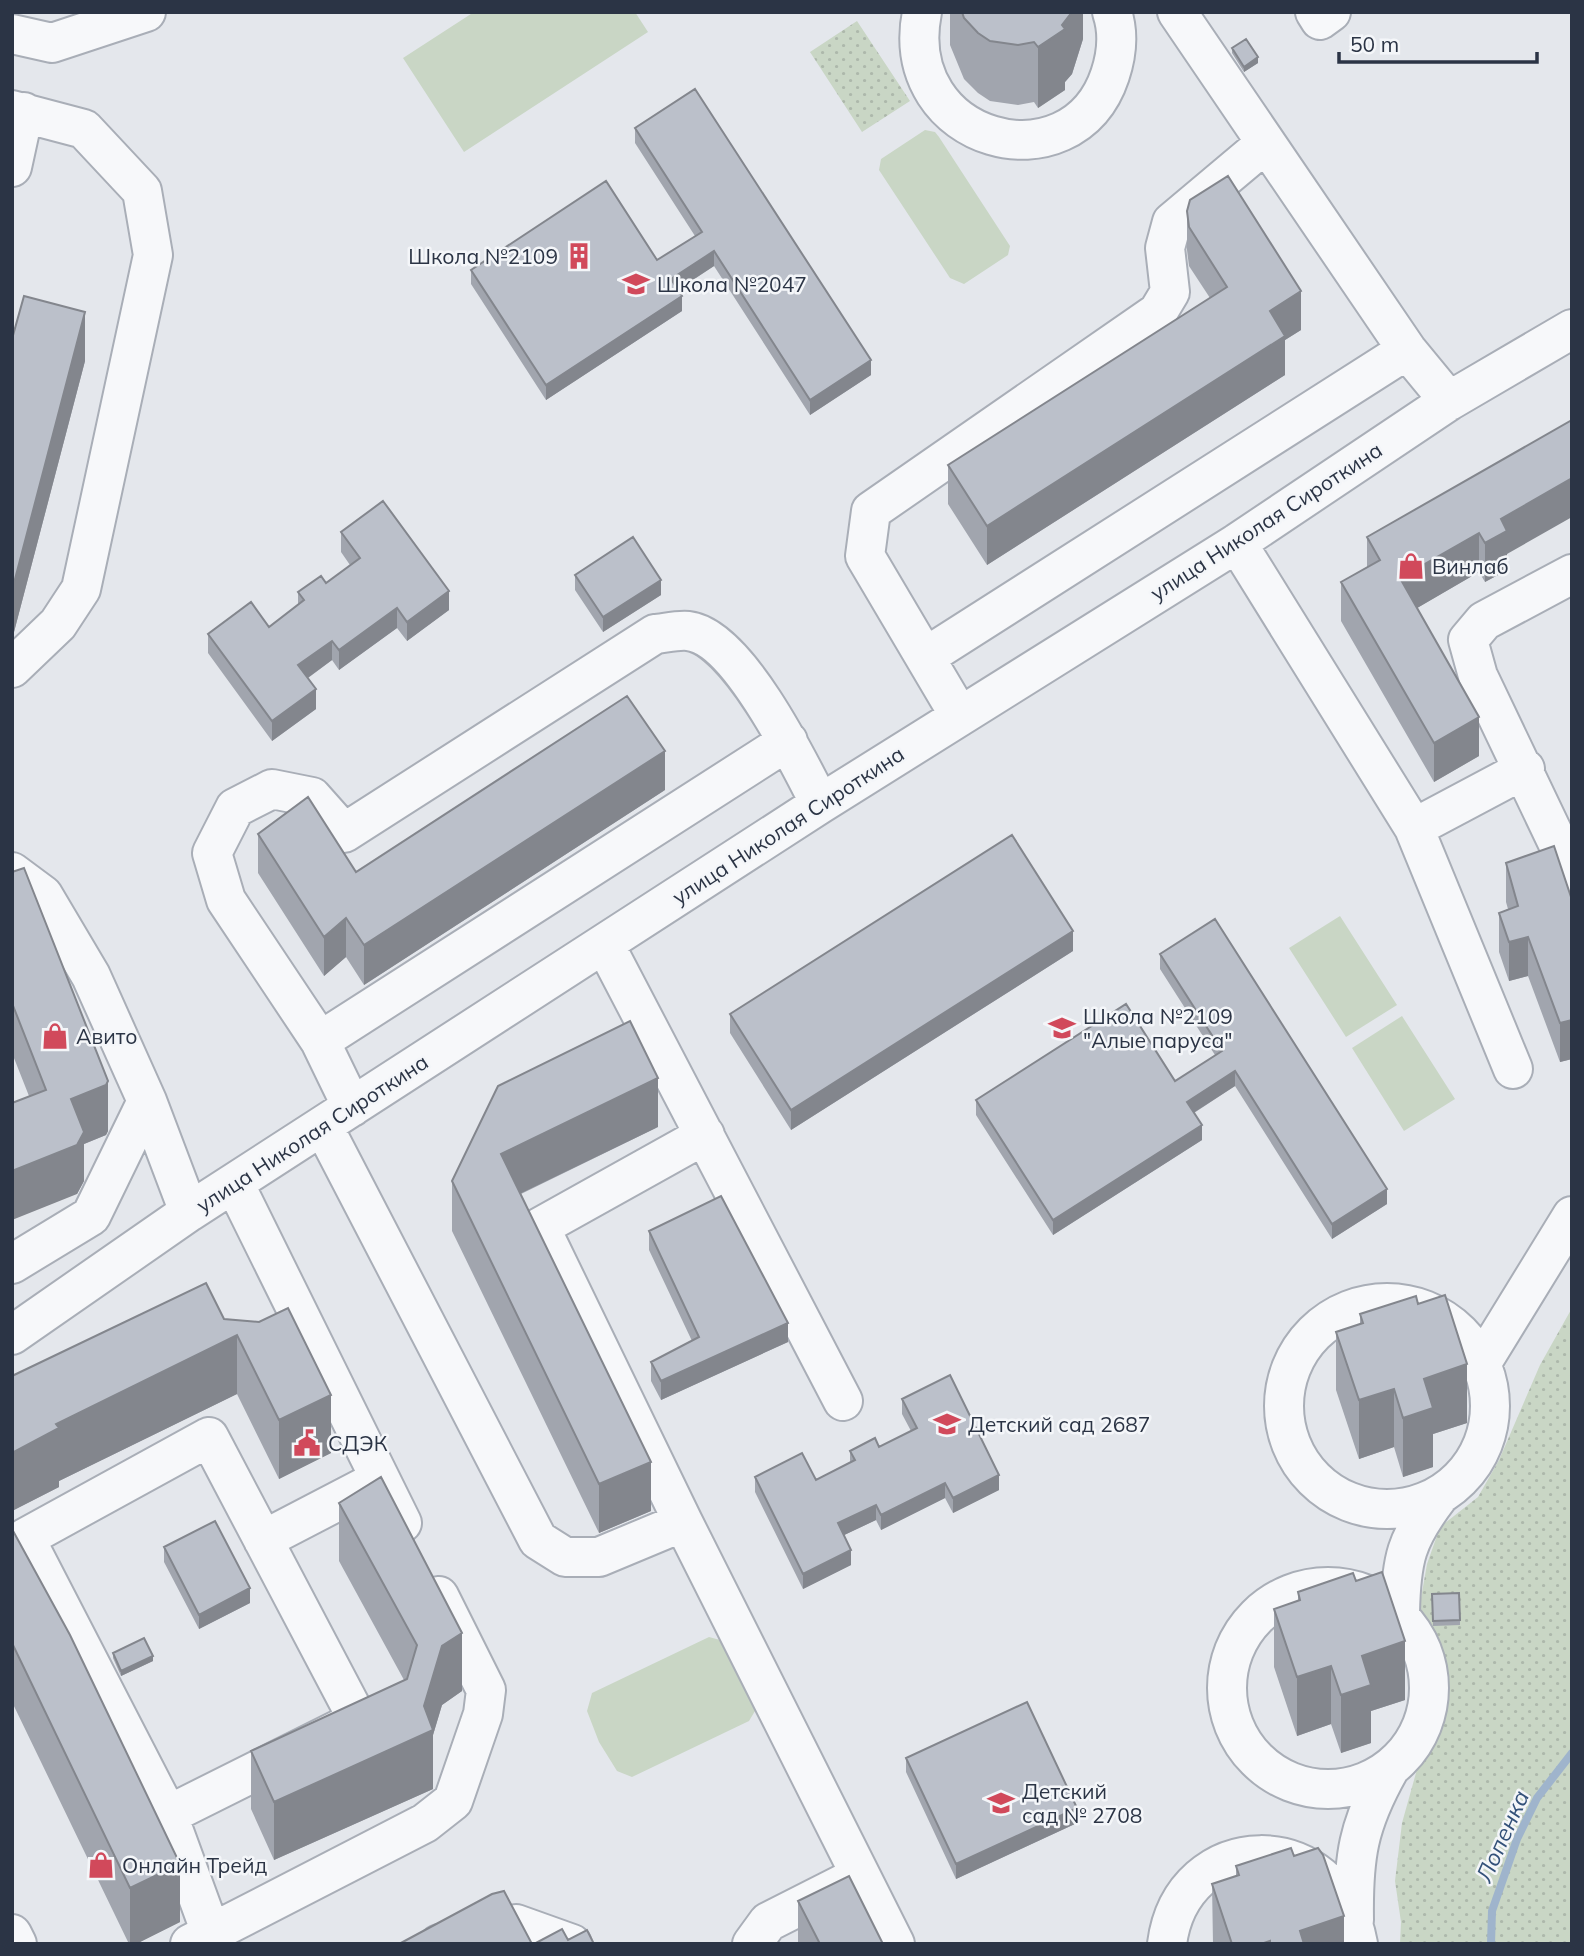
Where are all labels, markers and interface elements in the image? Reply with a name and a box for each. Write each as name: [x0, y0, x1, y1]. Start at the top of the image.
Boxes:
scale bar: [1339, 21, 1537, 65]
text: 50 m: [1350, 31, 1399, 57]
building icon: Школа №2109: [564, 241, 594, 271]
place label: Школа №2109: [408, 243, 558, 269]
school or university icon: Школа №2047: [621, 269, 651, 299]
place label: Школа №2047: [657, 271, 807, 297]
street label: улица Николая Сироткина: [1145, 436, 1387, 606]
shop icon: Винлаб: [1396, 551, 1426, 581]
place label: Винлаб: [1432, 553, 1509, 579]
street label: улица Николая Сироткина: [667, 740, 909, 910]
place label: Школа №2109 "Алые паруса": [1083, 1003, 1233, 1053]
school or university icon: Школа №2109 "Алые паруса": [1047, 1013, 1077, 1043]
shop icon: Авито: [40, 1021, 70, 1051]
place label: Авито: [76, 1023, 137, 1049]
street label: улица Николая Сироткина: [191, 1048, 433, 1218]
school or university icon: Детский сад 2687: [932, 1409, 962, 1439]
place label: Детский сад 2687: [968, 1411, 1150, 1437]
public building icon: СДЭК: [292, 1428, 322, 1458]
place label: СДЭК: [328, 1430, 388, 1456]
place label: Детский сад № 2708: [1022, 1778, 1142, 1828]
water label: Лопенка: [1469, 1786, 1535, 1887]
school or university icon: Детский сад № 2708: [986, 1788, 1016, 1818]
shop icon: Онлайн Трейд: [86, 1850, 116, 1880]
place label: Онлайн Трейд: [122, 1852, 267, 1878]

